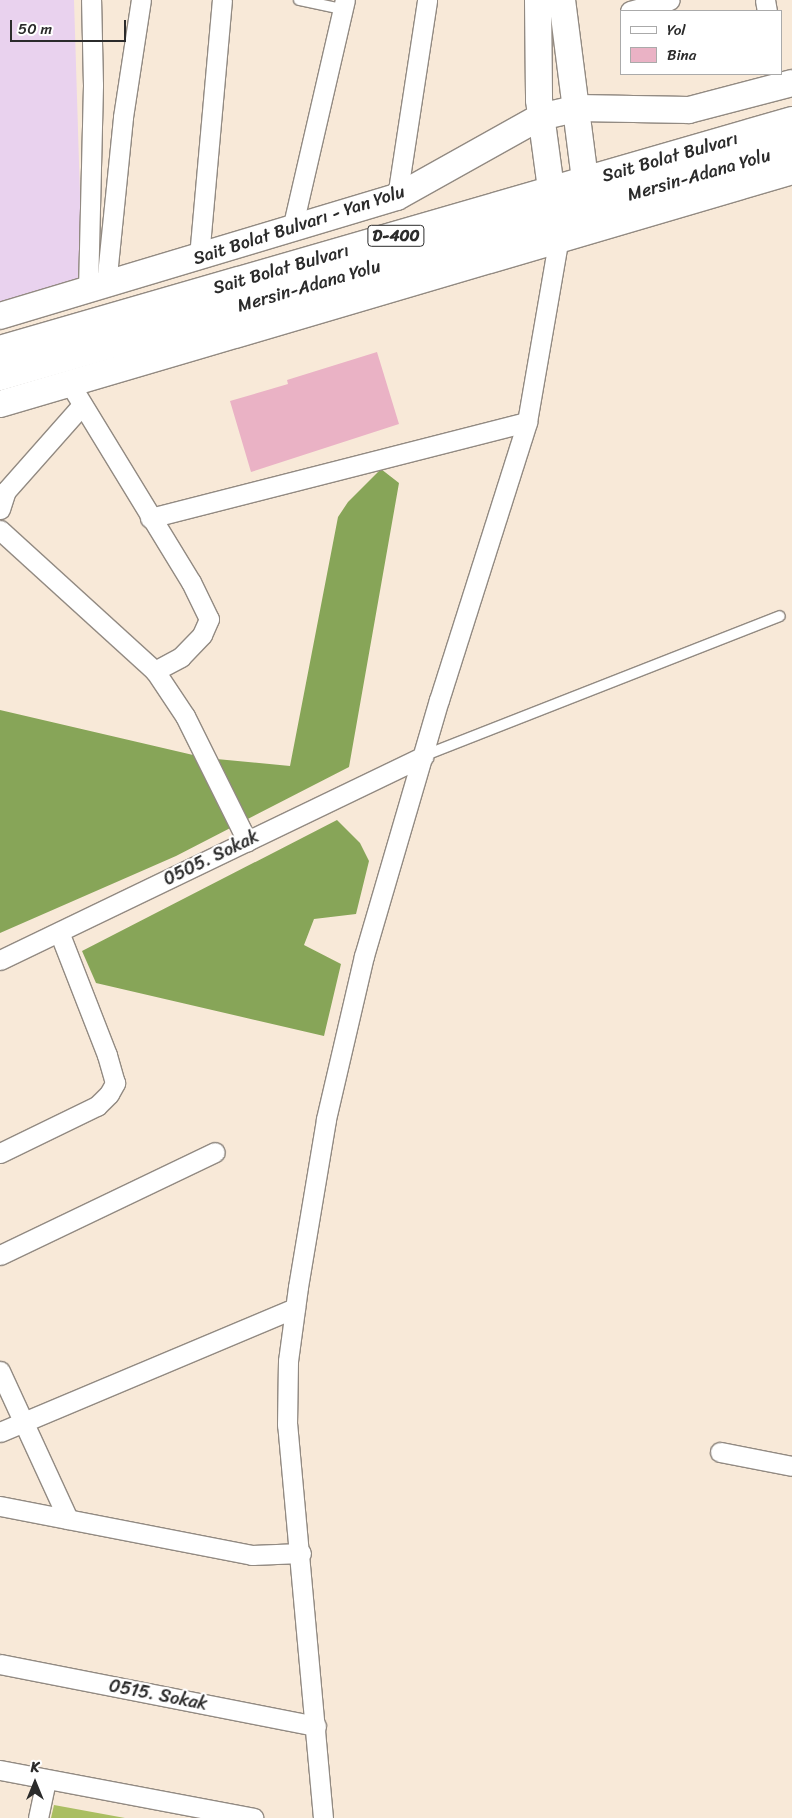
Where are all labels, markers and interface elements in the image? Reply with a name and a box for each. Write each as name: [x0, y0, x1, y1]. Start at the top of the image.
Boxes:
scale bar: [12, 10, 129, 42]
legend: [620, 10, 782, 75]
text: 50 m: [18, 16, 52, 42]
text: Yol: [667, 17, 686, 43]
text: Bina: [667, 42, 696, 68]
street label: Sait Bolat Bulvarı: [599, 127, 741, 187]
street label: Mersin-Adana Yolu: [625, 144, 773, 206]
street label: Sait Bolat Bulvarı - Yan Yolu: [190, 180, 408, 270]
road number: D-400: [367, 222, 425, 250]
street label: Sait Bolat Bulvarı: [210, 239, 352, 299]
street label: Mersin-Adana Yolu: [235, 255, 383, 317]
street label: 0505. Sokak: [160, 826, 262, 890]
street label: 0515. Sokak: [107, 1675, 209, 1715]
text: K: [31, 1755, 39, 1780]
north arrow: [10, 1758, 60, 1808]

